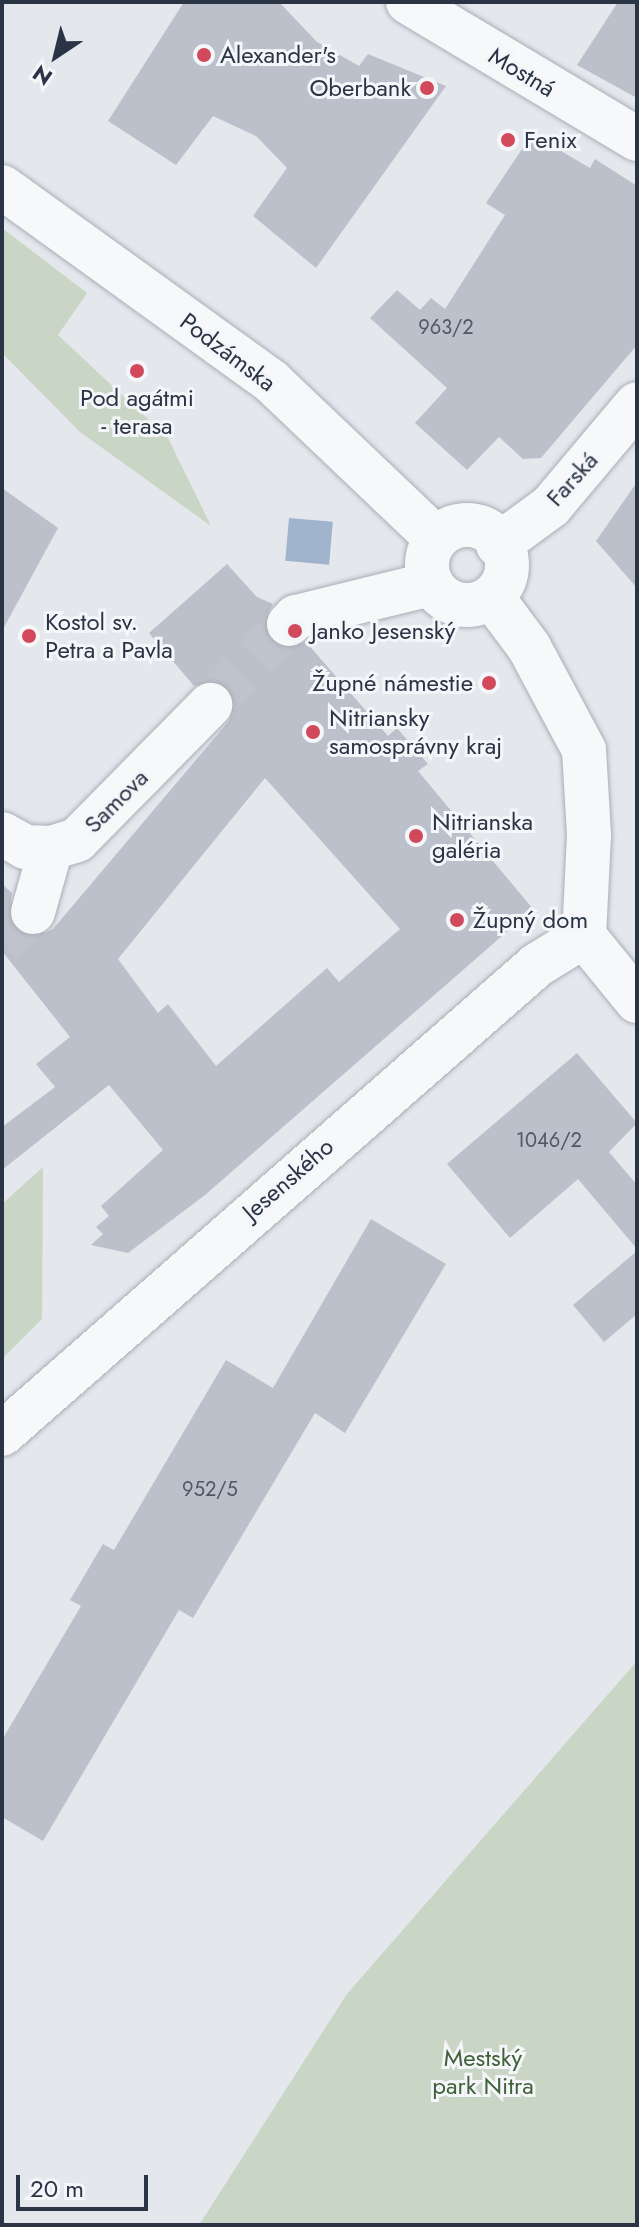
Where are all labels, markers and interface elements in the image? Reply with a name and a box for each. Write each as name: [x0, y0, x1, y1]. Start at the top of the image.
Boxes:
north arrow: [16, 16, 96, 96]
place label: Alexander's: [220, 41, 336, 69]
street label: Mostná: [484, 41, 560, 103]
marker: Alexander's: [195, 46, 213, 64]
text: N: [26, 58, 59, 94]
place label: Oberbank: [309, 74, 411, 102]
marker: Oberbank: [418, 79, 436, 97]
place label: Fenix: [524, 126, 577, 154]
marker: Fenix: [499, 131, 517, 149]
street label: Podzámska: [174, 307, 282, 397]
house number: 963/2: [418, 315, 474, 339]
marker: Pod agátmi - terasa: [128, 362, 146, 380]
place label: Pod agátmi - terasa: [80, 384, 194, 440]
street label: Farská: [540, 446, 604, 512]
place label: Kostol sv. Petra a Pavla: [45, 608, 173, 664]
place label: Janko Jesenský: [311, 617, 455, 645]
marker: Janko Jesenský: [286, 622, 304, 640]
marker: Kostol sv. Petra a Pavla: [20, 627, 38, 645]
place label: Župné námestie: [312, 669, 473, 697]
marker: Župné námestie: [480, 674, 498, 692]
place label: Nitriansky samosprávny kraj: [329, 704, 502, 760]
marker: Nitriansky samosprávny kraj: [304, 723, 322, 741]
street label: Samova: [78, 763, 154, 839]
place label: Nitrianska galéria: [432, 808, 533, 864]
marker: Nitrianska galéria: [407, 827, 425, 845]
place label: Župný dom: [473, 906, 588, 934]
marker: Župný dom: [448, 911, 466, 929]
house number: 1046/2: [516, 1128, 582, 1152]
street label: Jesenského: [237, 1132, 339, 1226]
house number: 952/5: [182, 1477, 238, 1501]
park label: Mestský park Nitra: [432, 2044, 534, 2100]
scale bar: [20, 2159, 152, 2209]
text: 20 m: [30, 2171, 84, 2206]

